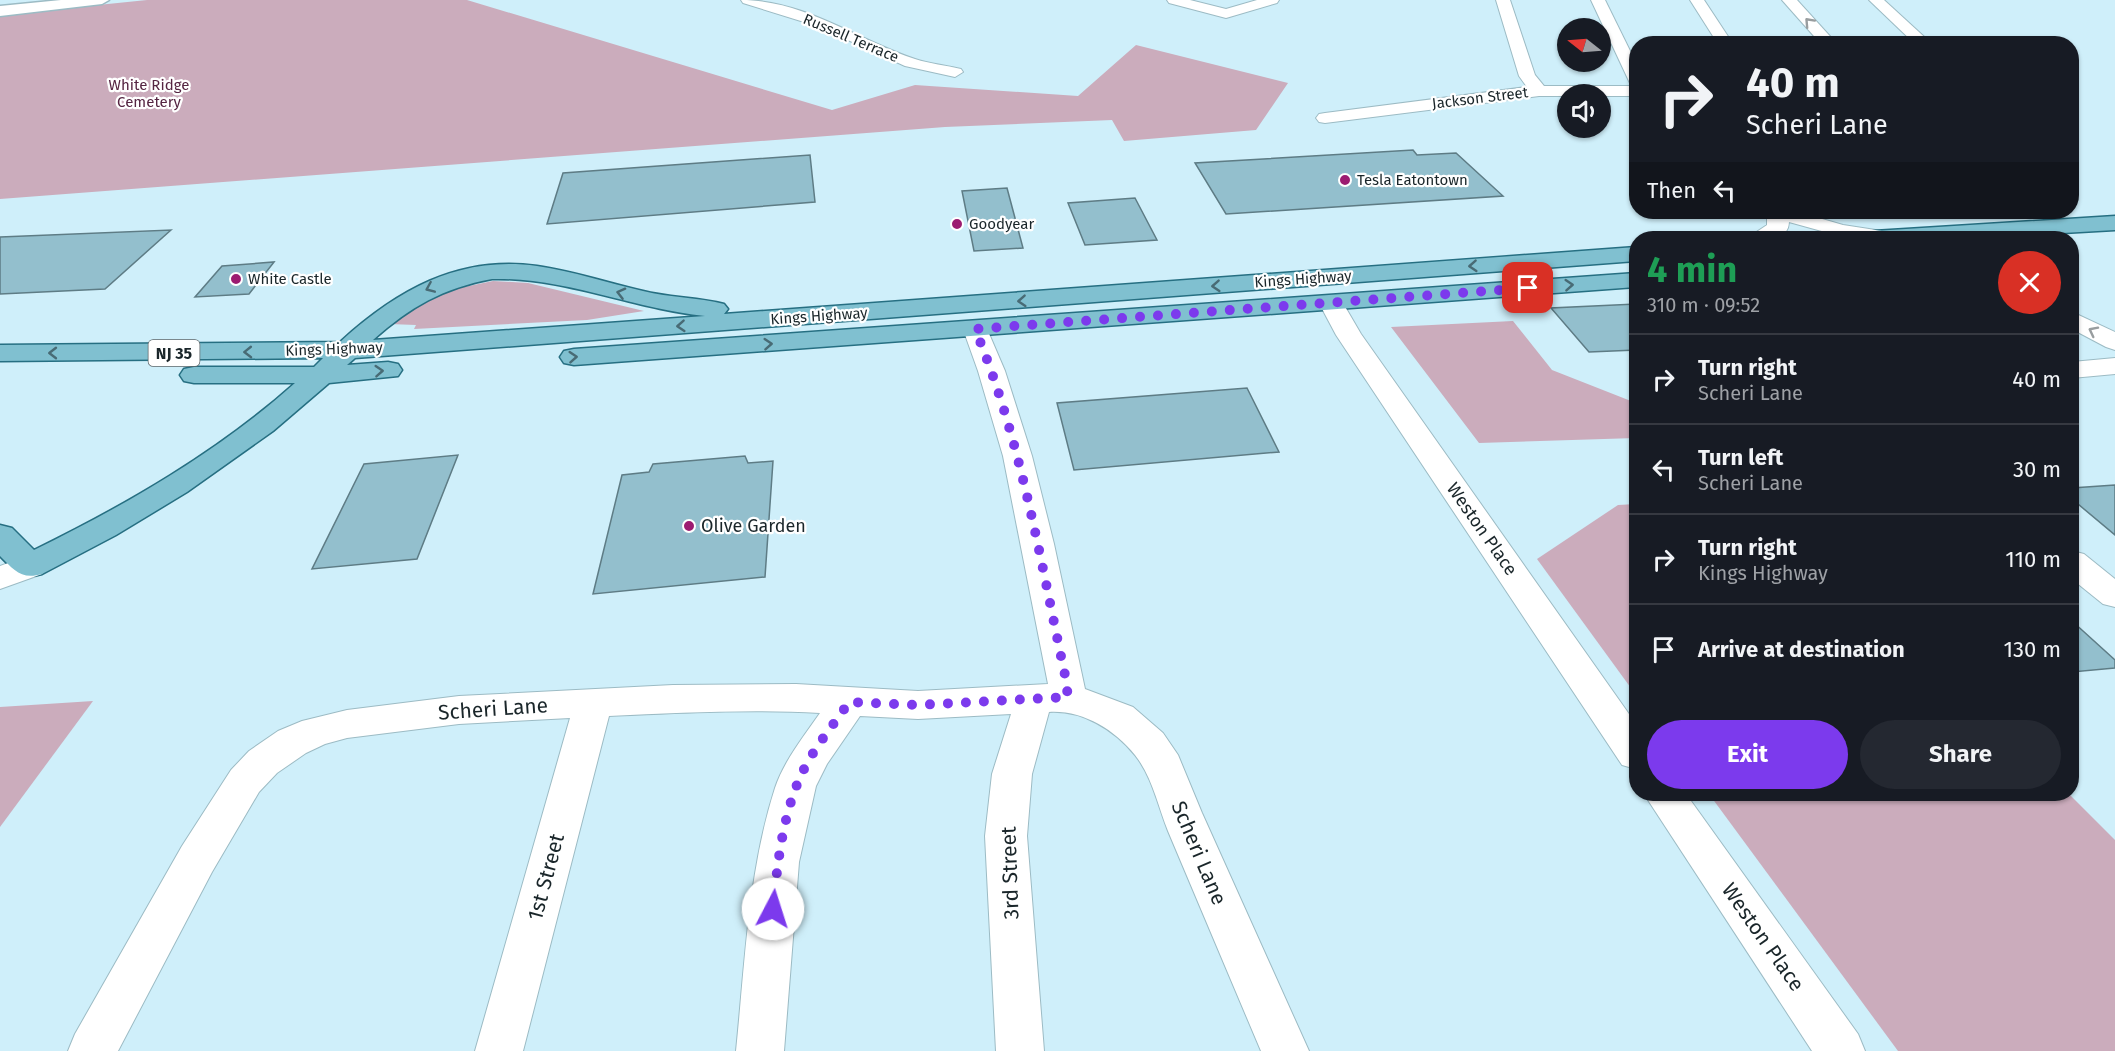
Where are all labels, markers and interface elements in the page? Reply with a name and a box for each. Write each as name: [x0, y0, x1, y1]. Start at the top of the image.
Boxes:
street label: Russell Terrace: [801, 10, 901, 66]
north arrow: [1557, 18, 1611, 72]
map controls: [1557, 18, 1611, 138]
one-way arrow: [1805, 18, 1816, 28]
text: 40 m: [1746, 58, 1840, 108]
icon: right: [1647, 60, 1725, 138]
park label: White Ridge Cemetery: [109, 76, 189, 111]
street label: Jackson Street: [1431, 83, 1530, 113]
button: sound: [1557, 84, 1611, 138]
text: Scheri Lane: [1746, 109, 1888, 141]
place label: Tesla Eatontown: [1357, 171, 1468, 189]
marker: Tesla Eatontown: [1338, 173, 1352, 187]
icon: left: [1708, 174, 1741, 207]
text: Then: [1647, 177, 1696, 204]
place label: Goodyear: [969, 215, 1034, 233]
marker: Goodyear: [950, 217, 964, 231]
text: 4 min: [1647, 248, 1737, 292]
button: close: [1998, 251, 2061, 314]
one-way arrow: [1469, 260, 1478, 273]
pin: [1502, 262, 1553, 313]
street label: Kings Highway: [1254, 267, 1353, 291]
place label: White Castle: [248, 270, 332, 288]
icon: arrive: [1511, 271, 1544, 304]
marker: White Castle: [229, 272, 243, 286]
one-way arrow: [1212, 279, 1221, 292]
one-way arrow: [1565, 279, 1574, 292]
one-way arrow: [426, 281, 437, 293]
one-way arrow: [616, 288, 626, 301]
text: 310 m · 09:52: [1647, 293, 1760, 317]
one-way arrow: [1017, 294, 1026, 307]
street label: Kings Highway: [770, 304, 869, 328]
one-way arrow: [676, 320, 685, 333]
one-way arrow: [2088, 327, 2099, 339]
street label: Kings Highway: [285, 338, 384, 360]
one-way arrow: [763, 338, 772, 351]
road number: NJ 35: [148, 340, 200, 366]
one-way arrow: [244, 345, 253, 358]
one-way arrow: [49, 347, 58, 359]
one-way arrow: [569, 351, 578, 364]
text: Turn right: [1698, 354, 1797, 381]
icon: right: [1647, 363, 1680, 396]
one-way arrow: [374, 365, 383, 378]
text: 40 m: [2012, 366, 2061, 393]
text: Scheri Lane: [1698, 381, 1803, 405]
text: Turn left: [1698, 444, 1783, 471]
icon: left: [1647, 453, 1680, 486]
text: 30 m: [2013, 456, 2061, 483]
text: Scheri Lane: [1698, 471, 1803, 495]
street label: Weston Place: [1442, 478, 1522, 580]
place label: Olive Garden: [701, 515, 806, 537]
marker: Olive Garden: [682, 519, 696, 533]
text: Turn right: [1698, 534, 1797, 561]
icon: right: [1647, 543, 1680, 576]
text: 110 m: [2005, 546, 2061, 573]
text: Kings Highway: [1698, 561, 1828, 585]
icon: arrive: [1647, 633, 1680, 666]
text: Arrive at destination: [1698, 636, 1905, 663]
text: 130 m: [2004, 636, 2061, 663]
street label: Scheri Lane: [437, 692, 549, 726]
button: Exit: [1647, 720, 1848, 789]
button: Share: [1860, 720, 2061, 789]
street label: Scheri Lane: [1165, 797, 1233, 909]
street label: 3rd Street: [995, 826, 1025, 920]
street label: 1st Street: [522, 830, 570, 923]
position arrow: [741, 877, 805, 941]
street label: Weston Place: [1716, 878, 1810, 996]

